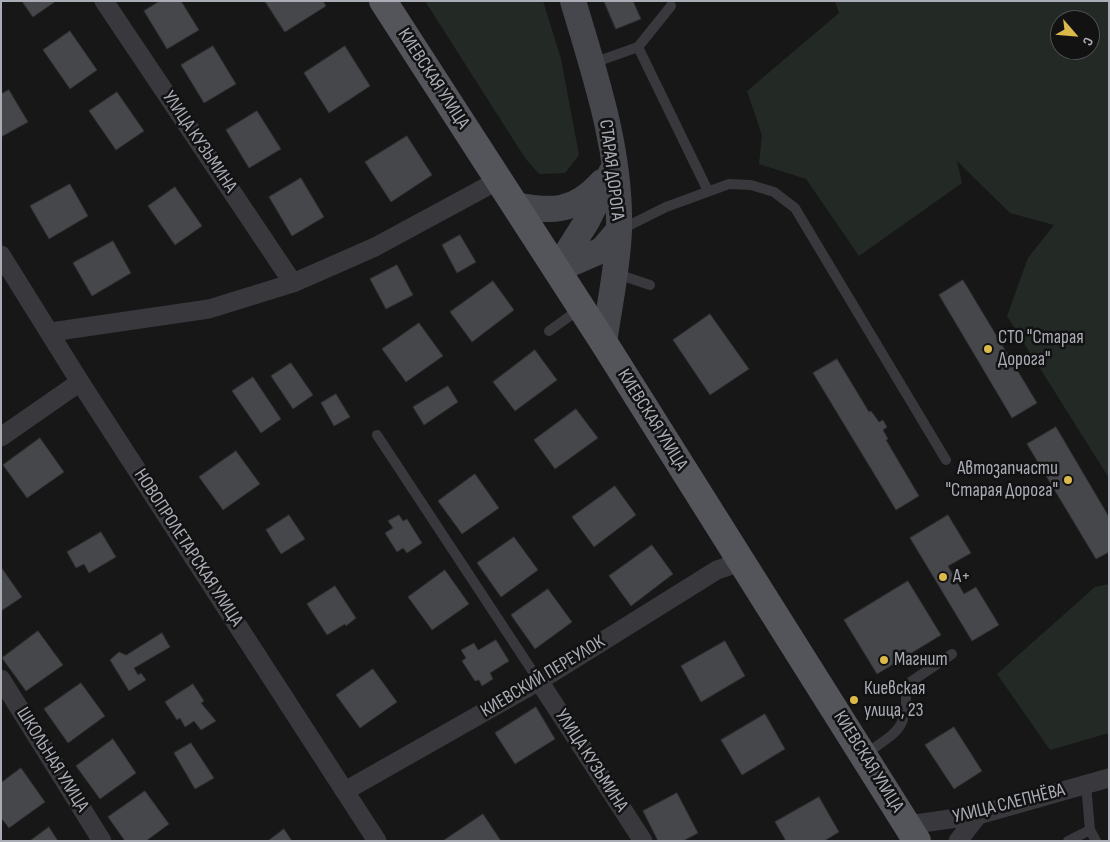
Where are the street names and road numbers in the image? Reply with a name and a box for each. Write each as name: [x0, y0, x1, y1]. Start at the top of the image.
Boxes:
street label: КИЕВСКАЯ УЛИЦА: [392, 25, 474, 133]
street label: УЛИЦА КУЗЬМИНА: [157, 87, 241, 197]
street label: СТАРАЯ ДОРОГА: [593, 118, 629, 222]
street label: КИЕВСКАЯ УЛИЦА: [612, 365, 692, 475]
street label: НОВОПРОЛЕТАРСКАЯ УЛИЦА: [129, 465, 247, 631]
street label: КИЕВСКИЙ ПЕРЕУЛОК: [477, 631, 609, 723]
street label: ШКОЛЬНАЯ УЛИЦА: [11, 704, 93, 816]
street label: УЛИЦА КУЗЬМИНА: [549, 705, 633, 817]
street label: КИЕВСКАЯ УЛИЦА: [828, 707, 908, 817]
street label: УЛИЦА СЛЕПНЁВА: [951, 779, 1067, 829]

